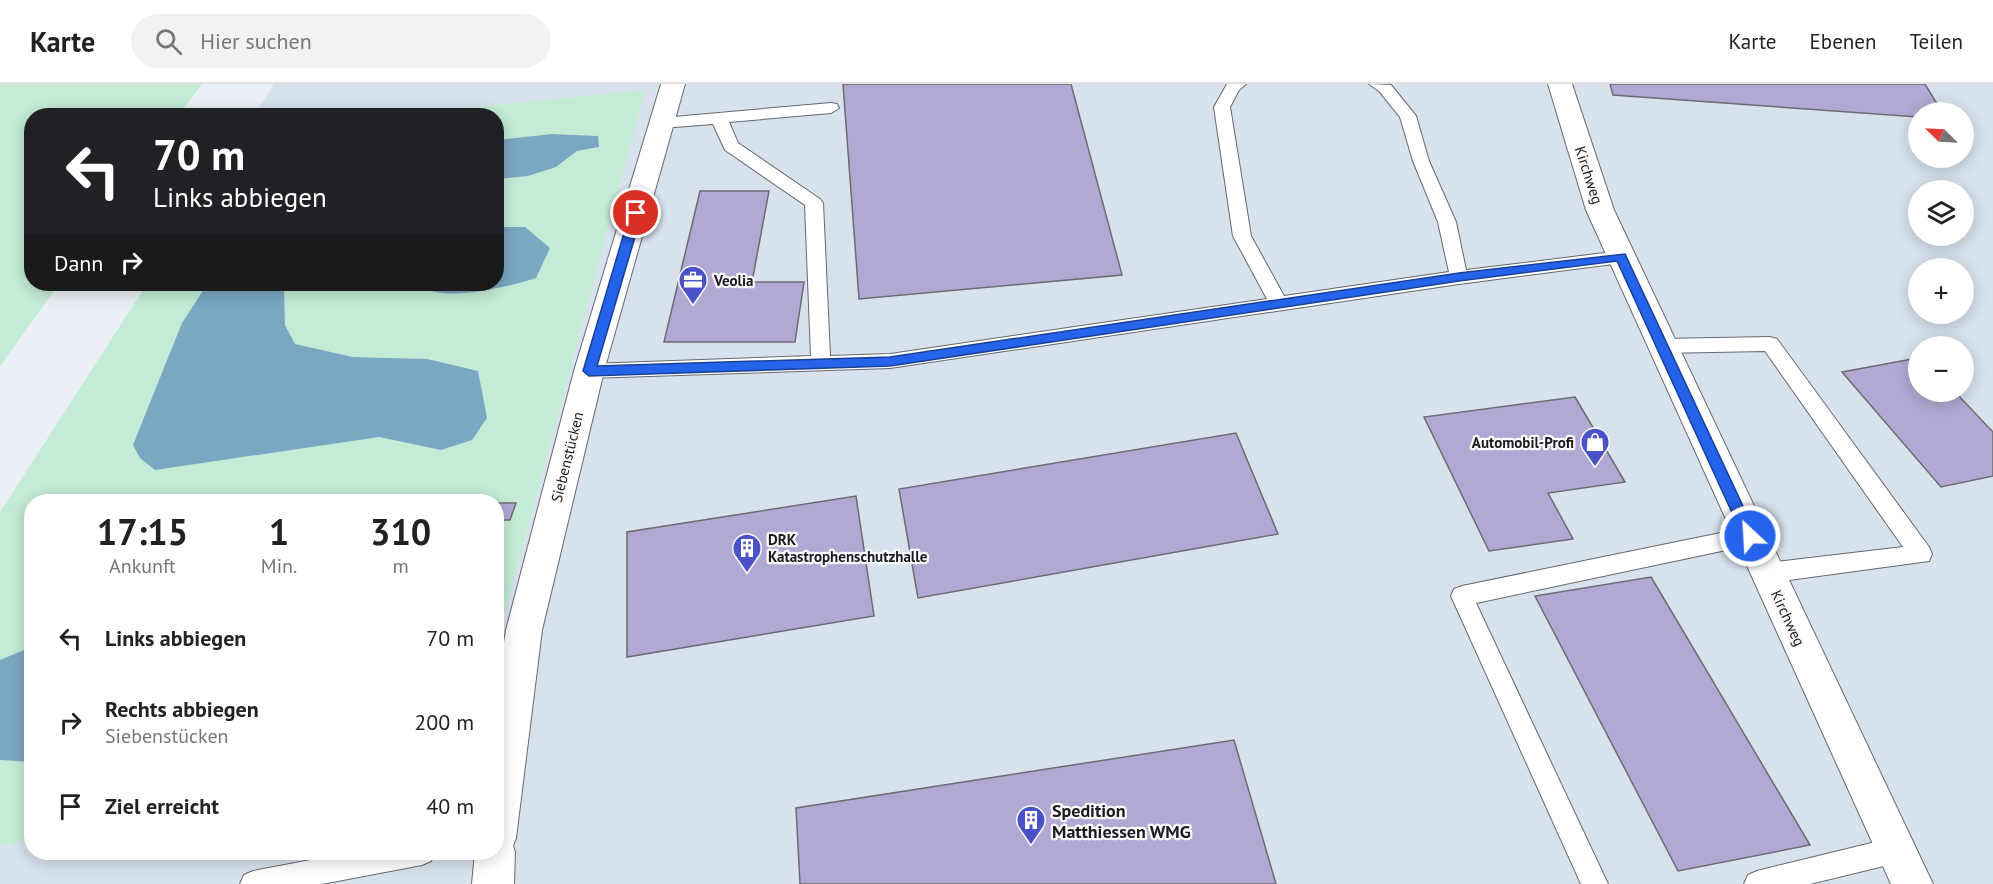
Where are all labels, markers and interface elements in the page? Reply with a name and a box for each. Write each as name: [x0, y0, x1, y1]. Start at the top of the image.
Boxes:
search box: [131, 14, 551, 68]
text: Karte: [30, 23, 95, 60]
icon: search: [152, 25, 185, 58]
text: Hier suchen: [200, 27, 312, 55]
text: Karte: [1729, 28, 1777, 55]
text: Ebenen: [1810, 28, 1876, 55]
text: Teilen: [1909, 28, 1963, 55]
north arrow: [1908, 102, 1974, 168]
map controls: [1908, 102, 1974, 402]
text: 70 m: [153, 127, 245, 182]
icon: left: [54, 132, 132, 210]
street label: Kirchweg: [1571, 144, 1607, 206]
text: Links abbiegen: [153, 180, 327, 214]
button: layers: [1908, 180, 1974, 246]
pin: [610, 187, 661, 238]
icon: arrive: [619, 196, 652, 229]
icon: right: [115, 246, 148, 279]
text: Dann: [54, 249, 103, 277]
button: +: [1908, 258, 1974, 324]
office icon: Veolia: [677, 264, 709, 306]
place label: Veolia: [713, 271, 753, 290]
button: −: [1908, 336, 1974, 402]
street label: Siebenstücken: [547, 410, 587, 504]
shop icon: Automobil-Profi: [1579, 426, 1611, 468]
place label: Automobil-Profi: [1472, 433, 1574, 452]
position arrow: [1718, 504, 1782, 568]
text: 17:15: [97, 508, 188, 555]
text: 1: [269, 508, 289, 555]
text: 310: [370, 508, 431, 555]
place label: DRK Katastrophenschutzhalle: [768, 530, 928, 566]
building icon: DRK Katastrophenschutzhalle: [731, 532, 763, 574]
text: Ankunft: [109, 553, 176, 579]
text: Min.: [261, 553, 297, 579]
text: m: [393, 553, 409, 579]
street label: Kirchweg: [1767, 587, 1809, 649]
icon: left: [54, 622, 87, 655]
text: Links abbiegen: [105, 624, 246, 652]
text: 70 m: [426, 624, 474, 652]
text: Rechts abbiegen: [105, 695, 259, 723]
icon: right: [54, 706, 87, 739]
text: 200 m: [414, 708, 474, 736]
text: Siebenstücken: [105, 723, 228, 749]
icon: arrive: [54, 790, 87, 823]
text: Ziel erreicht: [105, 792, 219, 820]
text: 40 m: [426, 792, 474, 820]
place label: Spedition Matthiessen WMG: [1052, 799, 1191, 843]
building icon: Spedition Matthiessen WMG: [1015, 804, 1047, 846]

